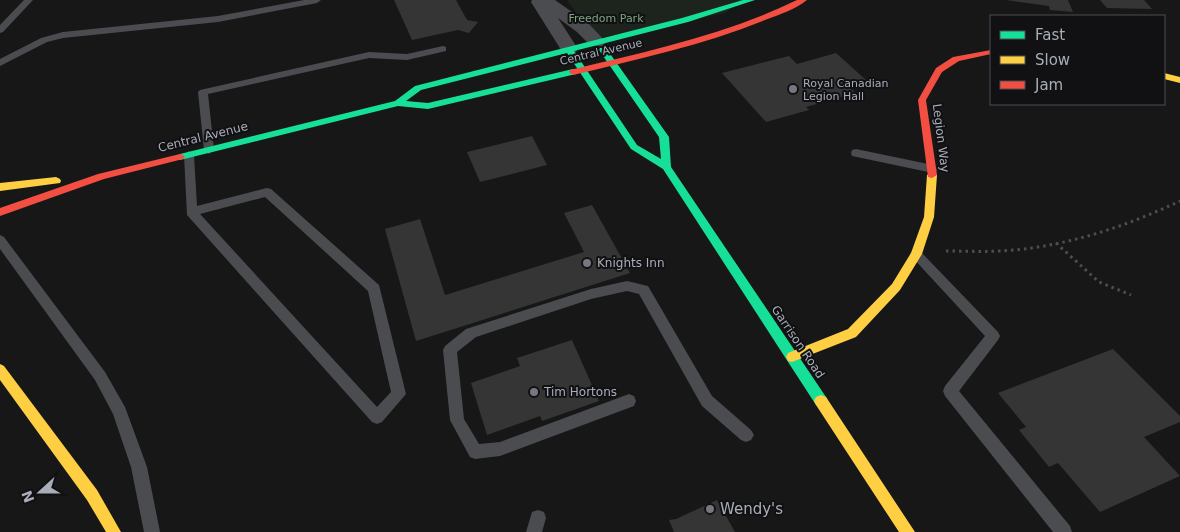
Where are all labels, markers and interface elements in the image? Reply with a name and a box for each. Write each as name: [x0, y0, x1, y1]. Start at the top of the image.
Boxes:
park label: Freedom Park: [568, 12, 644, 25]
legend: [990, 15, 1165, 105]
text: Fast: [1035, 26, 1065, 44]
street label: Central Avenue: [558, 36, 644, 68]
text: Slow: [1035, 51, 1070, 69]
text: Jam: [1034, 76, 1063, 94]
place label: Royal Canadian Legion Hall: [803, 77, 889, 103]
marker: Royal Canadian Legion Hall: [787, 83, 799, 95]
street label: Legion Way: [930, 103, 952, 173]
street label: Central Avenue: [157, 119, 249, 155]
place label: Knights Inn: [597, 256, 665, 270]
marker: Knights Inn: [581, 257, 593, 269]
street label: Garrison Road: [768, 303, 828, 381]
place label: Tim Hortons: [543, 385, 617, 399]
marker: Tim Hortons: [528, 386, 540, 398]
north arrow: [15, 467, 65, 517]
text: N: [18, 488, 37, 505]
place label: Wendy's: [720, 500, 783, 518]
marker: Wendy's: [704, 503, 716, 515]

